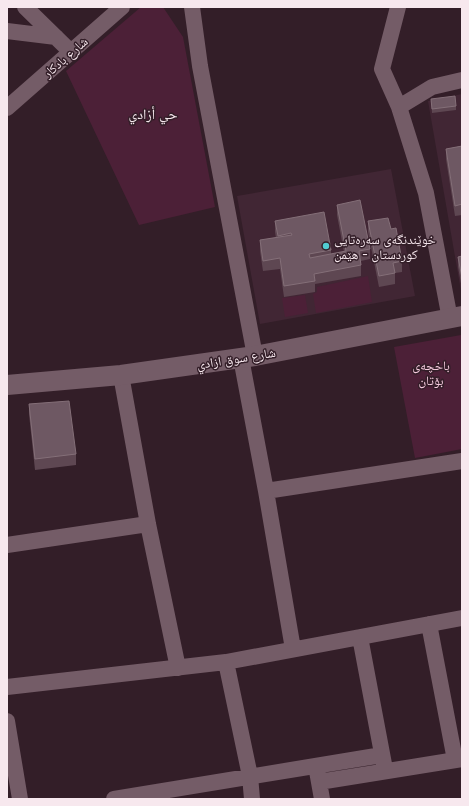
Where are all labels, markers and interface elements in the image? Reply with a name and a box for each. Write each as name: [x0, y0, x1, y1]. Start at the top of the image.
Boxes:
street label: شارع بادكار: [38, 33, 92, 83]
district label: حي أزادي: [129, 105, 178, 125]
place label: خوێندنگەی سەرەتایی کوردستان - هێمن: [334, 231, 436, 263]
marker: خوێندنگەی سەرەتایی کوردستان - هێمن: [321, 241, 331, 251]
street label: شارع سوق ازادي: [195, 344, 277, 375]
park label: باخچەی بۆتان: [412, 357, 450, 389]

